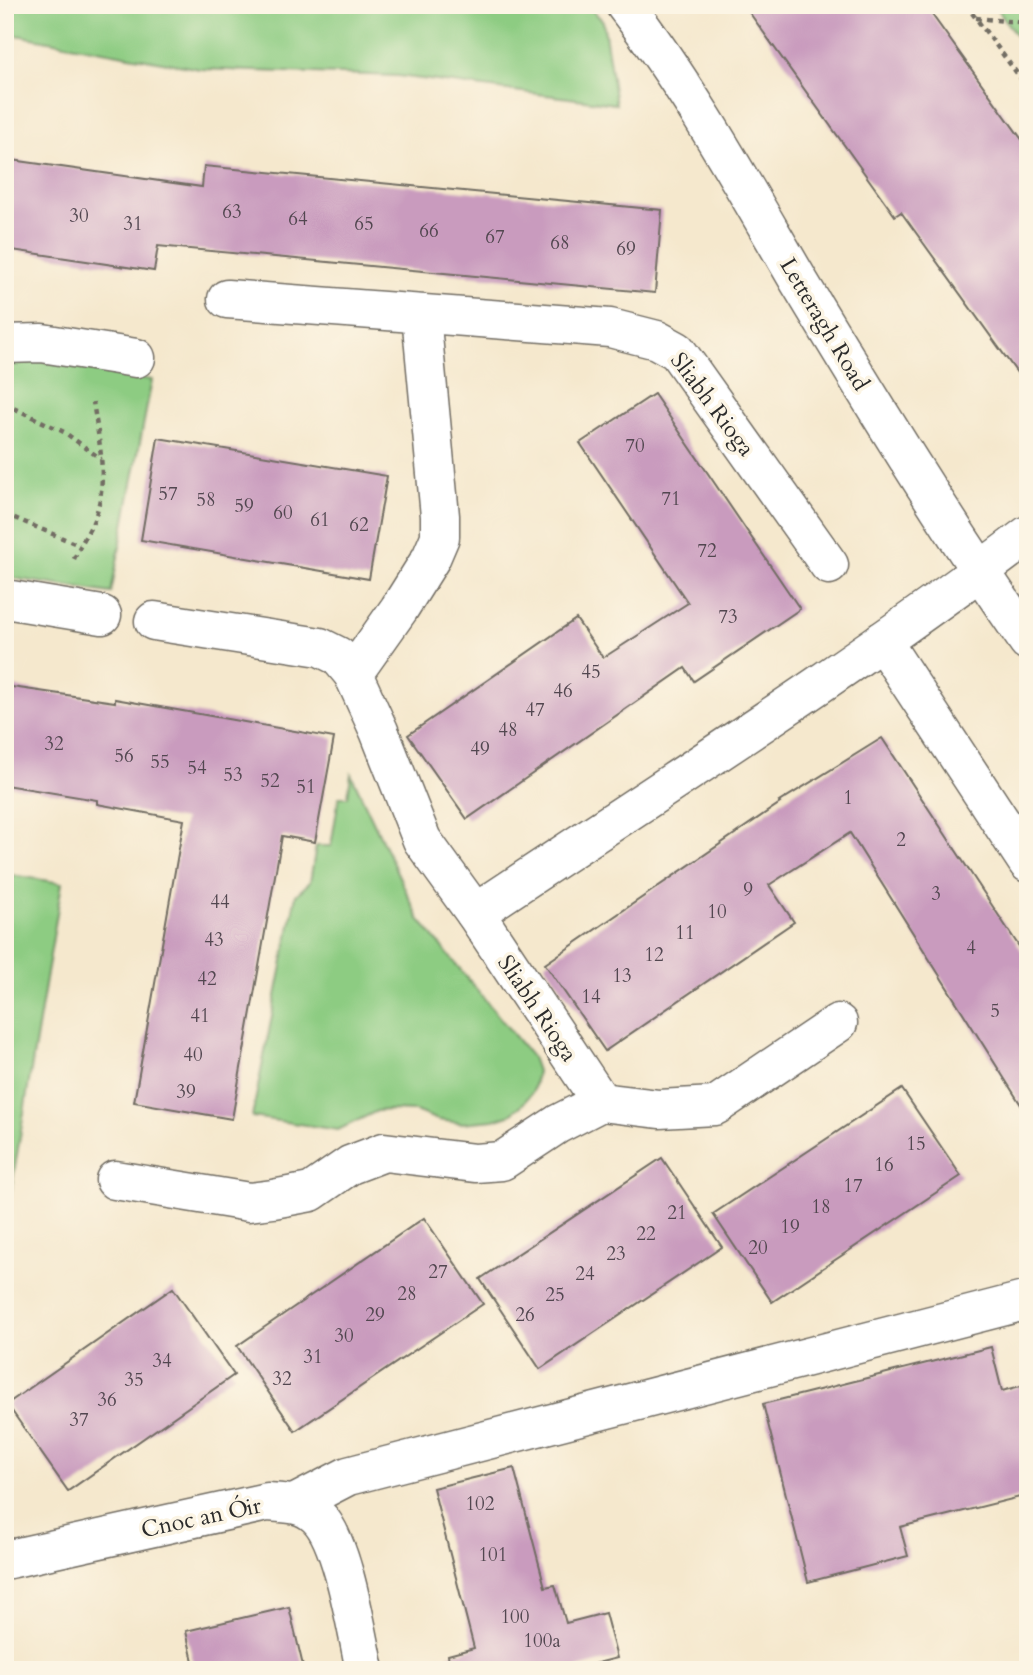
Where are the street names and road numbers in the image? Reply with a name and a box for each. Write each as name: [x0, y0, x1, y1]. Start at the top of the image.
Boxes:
street label: Letteragh Road: [773, 252, 877, 397]
street label: Sliabh Rioga: [663, 346, 762, 463]
street label: Sliabh Rioga: [490, 949, 585, 1068]
street label: Cnoc an Óir: [138, 1489, 264, 1545]

